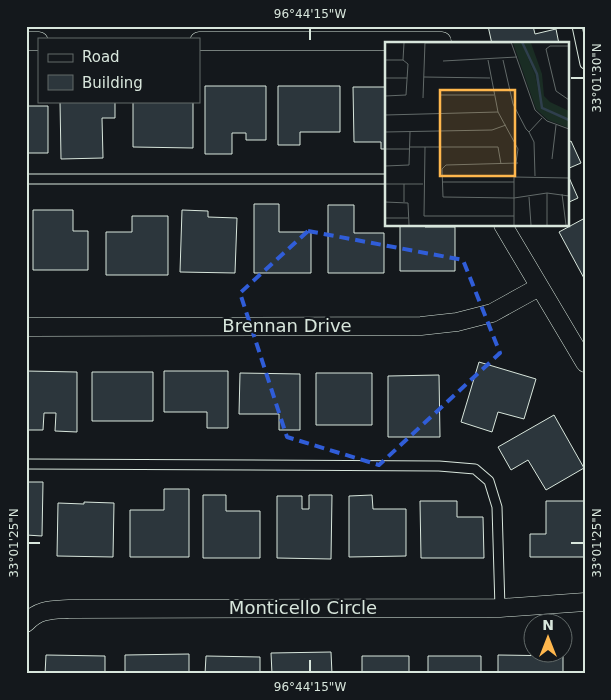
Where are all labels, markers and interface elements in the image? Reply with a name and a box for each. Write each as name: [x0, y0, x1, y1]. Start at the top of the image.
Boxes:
text: 96°44'15"W: [274, 7, 346, 21]
legend: [38, 38, 200, 102]
inset map: [385, 42, 568, 226]
text: 33°01'30"N: [590, 43, 604, 113]
text: Road: [82, 48, 120, 66]
text: Building: [82, 74, 143, 92]
street label: Brennan Drive: [222, 315, 352, 336]
text: 33°01'25"N: [7, 508, 21, 578]
text: 33°01'25"N: [590, 508, 604, 578]
street label: Monticello Circle: [229, 597, 377, 618]
north arrow: [524, 612, 574, 662]
text: N: [542, 617, 554, 633]
text: 96°44'15"W: [274, 680, 346, 694]

